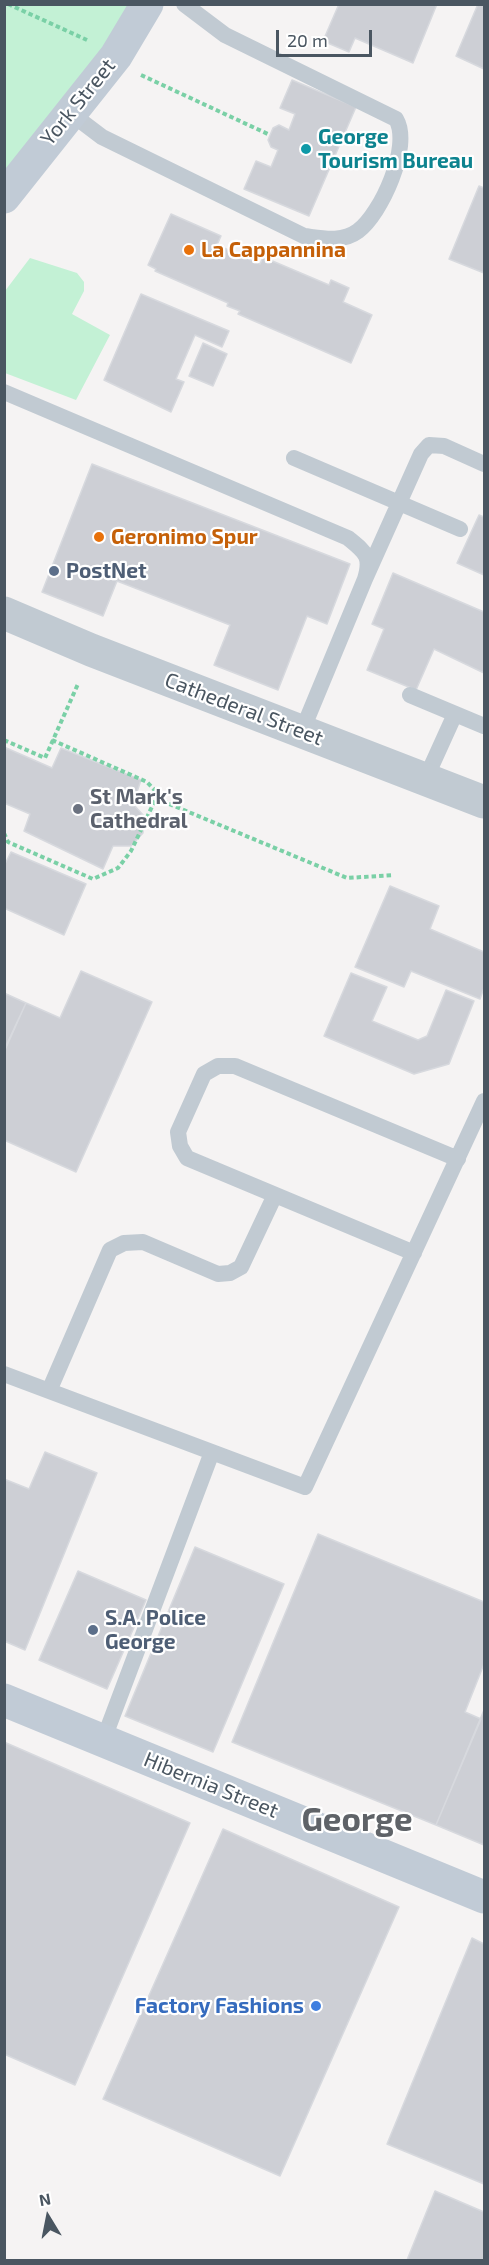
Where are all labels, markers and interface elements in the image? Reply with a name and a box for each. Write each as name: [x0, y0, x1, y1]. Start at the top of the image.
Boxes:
scale bar: [279, 18, 375, 56]
text: 20 m: [287, 29, 328, 51]
street label: York Street: [35, 53, 121, 151]
place label: George Tourism Bureau: [318, 124, 473, 174]
marker: George Tourism Bureau: [299, 142, 313, 156]
place label: La Cappannina: [201, 237, 346, 263]
marker: La Cappannina: [182, 243, 196, 257]
place label: Geronimo Spur: [111, 524, 258, 550]
marker: Geronimo Spur: [92, 530, 106, 544]
place label: PostNet: [66, 558, 147, 584]
marker: PostNet: [47, 564, 61, 578]
street label: Cathederal Street: [161, 667, 327, 751]
place label: St Mark's Cathedral: [90, 784, 188, 834]
marker: St Mark's Cathedral: [71, 802, 85, 816]
place label: S.A. Police George: [105, 1605, 206, 1655]
marker: S.A. Police George: [86, 1623, 100, 1637]
street label: Hibernia Street: [140, 1747, 282, 1823]
district label: George: [301, 1800, 413, 1840]
place label: Factory Fashions: [135, 1993, 304, 2019]
marker: Factory Fashions: [309, 1999, 323, 2013]
north arrow: [18, 2187, 78, 2247]
text: N: [37, 2188, 52, 2209]

